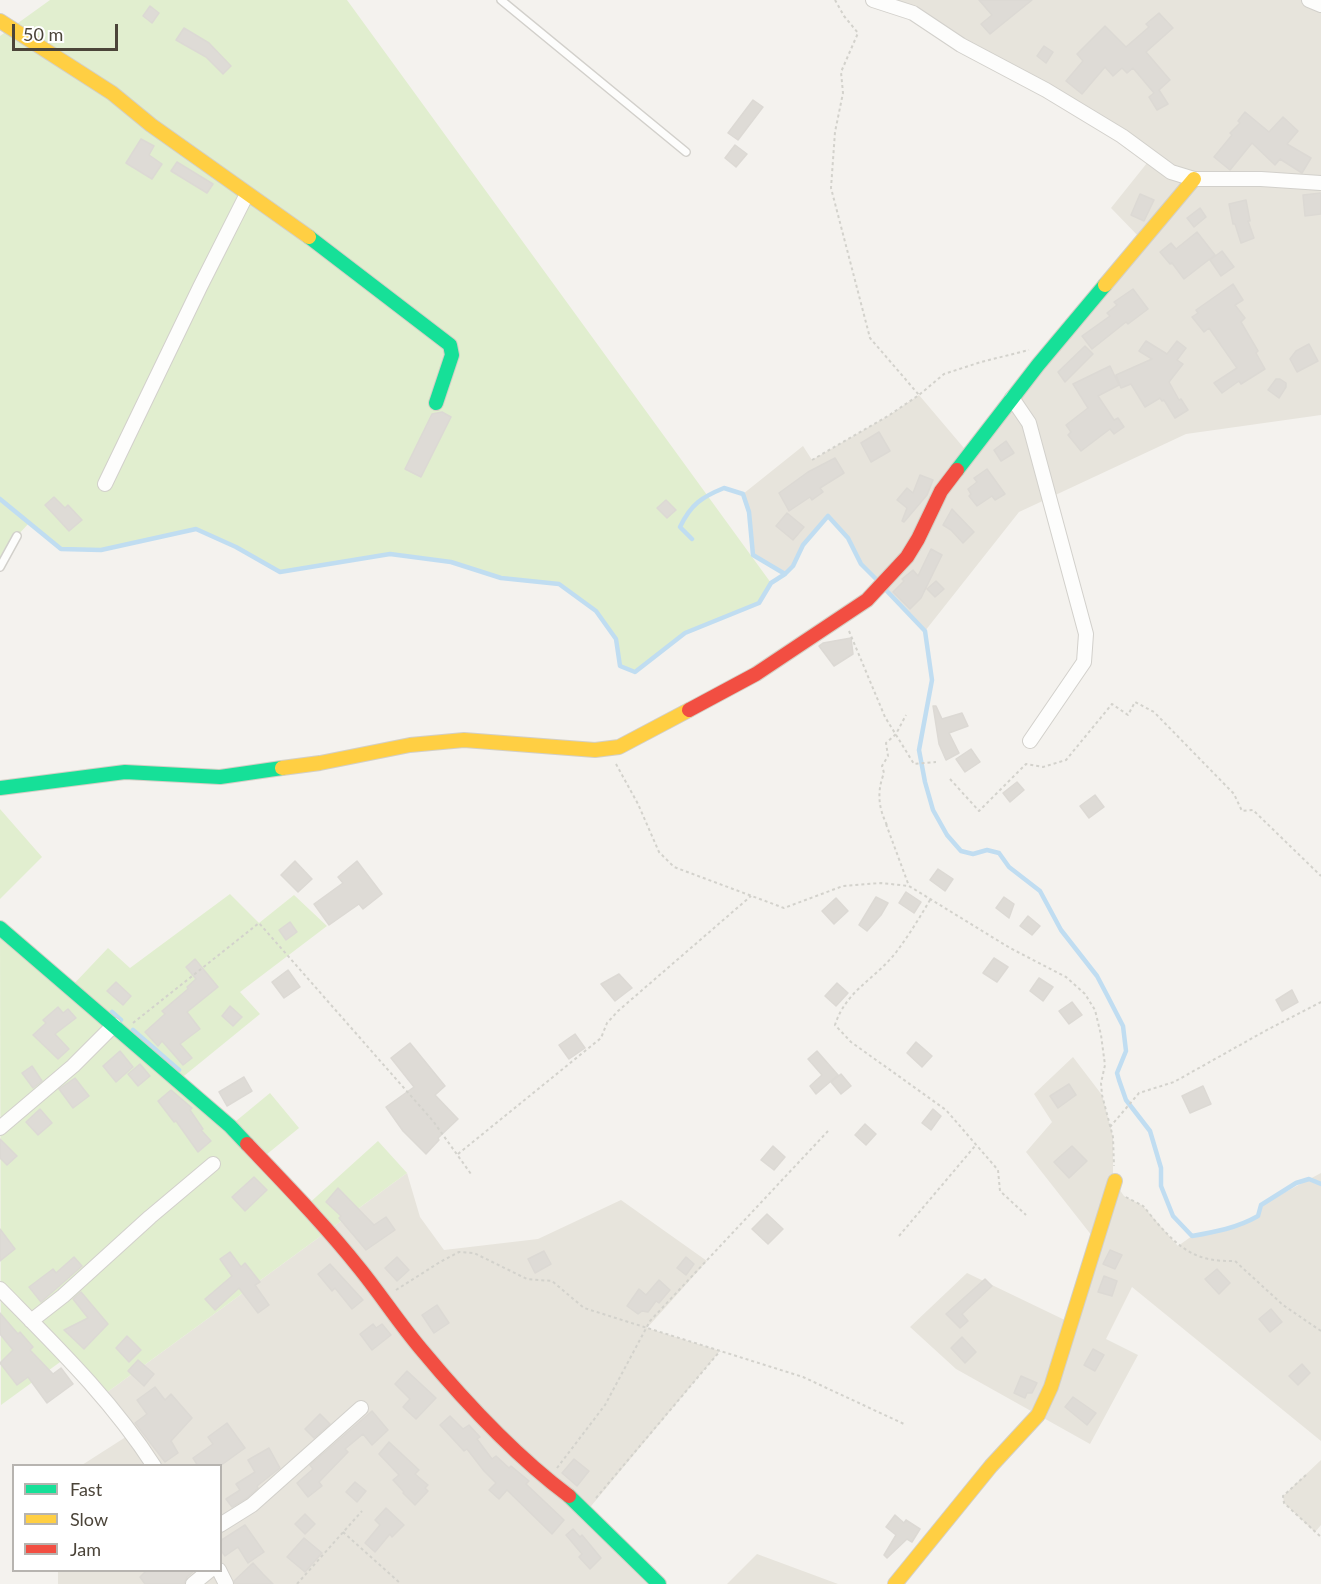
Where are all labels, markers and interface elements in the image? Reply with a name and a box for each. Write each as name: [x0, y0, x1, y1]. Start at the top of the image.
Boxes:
scale bar: [15, 12, 122, 50]
text: 50 m: [23, 23, 63, 45]
legend: [12, 1464, 222, 1572]
text: Fast: [70, 1478, 102, 1500]
text: Slow: [70, 1508, 108, 1530]
text: Jam: [70, 1538, 101, 1560]

